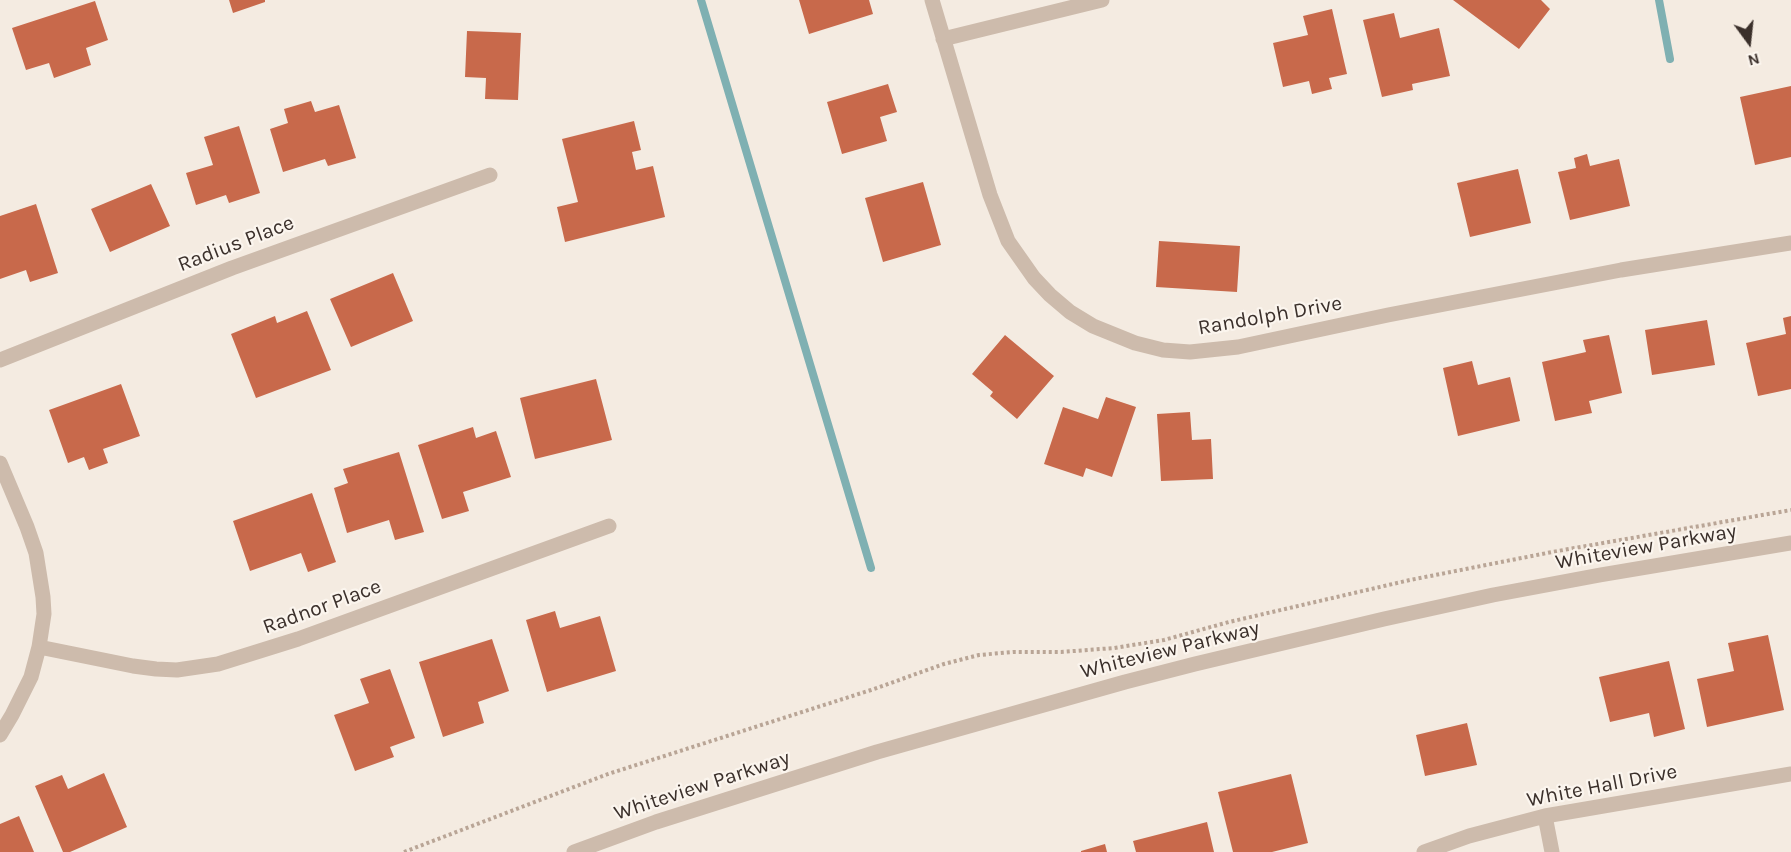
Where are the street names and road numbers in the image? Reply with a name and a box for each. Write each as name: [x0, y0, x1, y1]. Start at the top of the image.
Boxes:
street label: Radius Place: [174, 210, 298, 278]
street label: Randolph Drive: [1196, 291, 1344, 341]
street label: Whiteview Parkway: [1554, 519, 1738, 575]
street label: Radnor Place: [259, 574, 385, 640]
street label: Whiteview Parkway: [1078, 616, 1262, 684]
street label: Whiteview Parkway: [611, 746, 793, 826]
street label: White Hall Drive: [1525, 759, 1679, 813]

